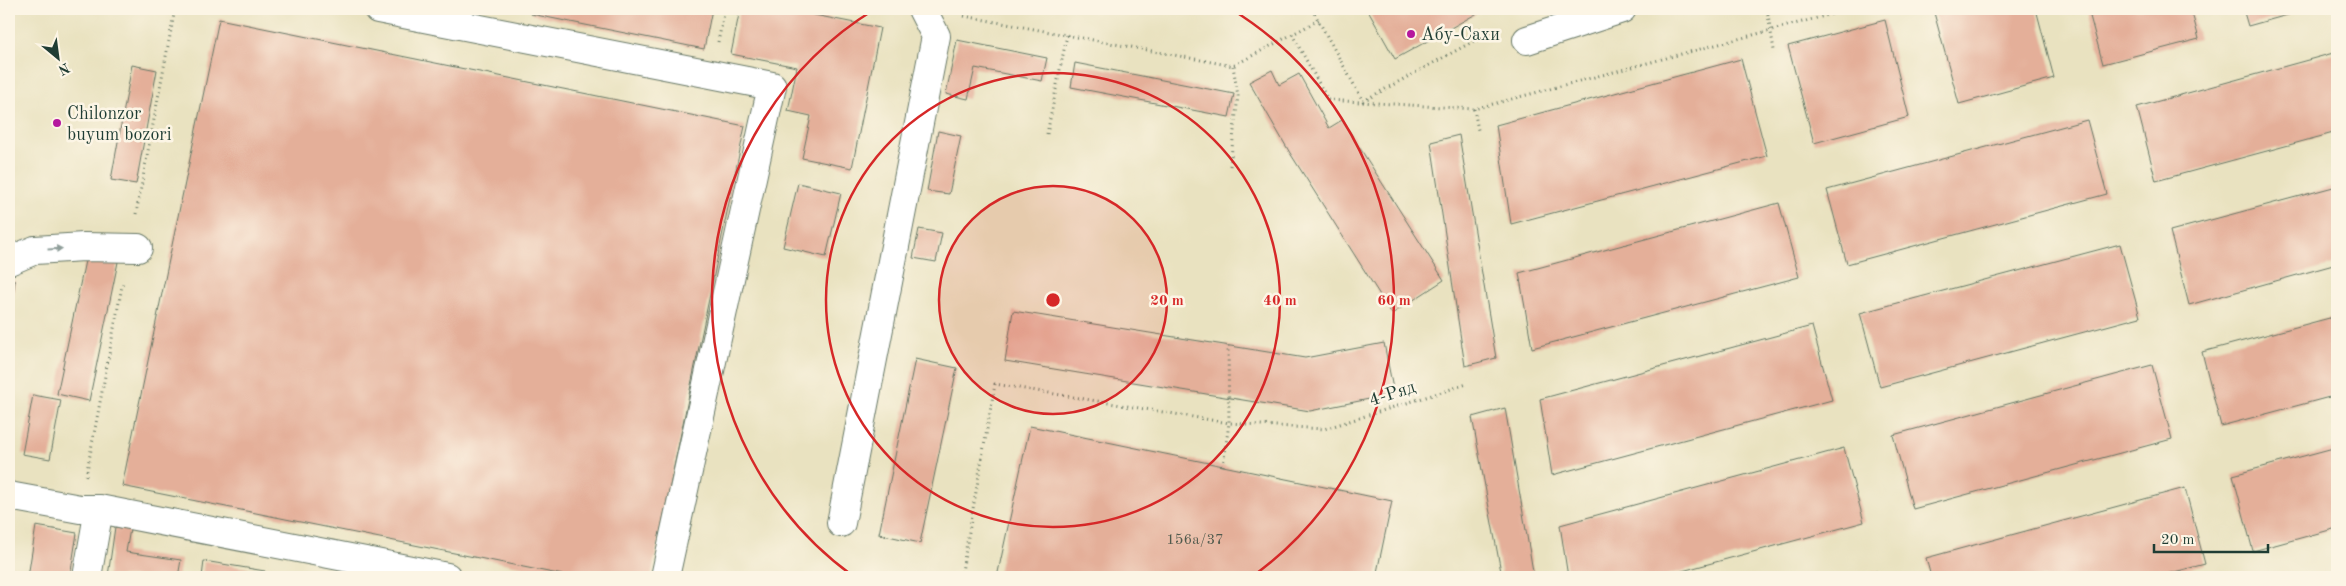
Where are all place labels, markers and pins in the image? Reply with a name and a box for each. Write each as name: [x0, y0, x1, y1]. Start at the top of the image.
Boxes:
place label: Абу-Сахи: [1421, 26, 1500, 44]
marker: Абу-Сахи: [1405, 28, 1417, 40]
place label: Chilonzor buyum bozori: [67, 105, 172, 144]
marker: Chilonzor buyum bozori: [51, 117, 63, 129]
centre of rings: [1044, 291, 1062, 309]

